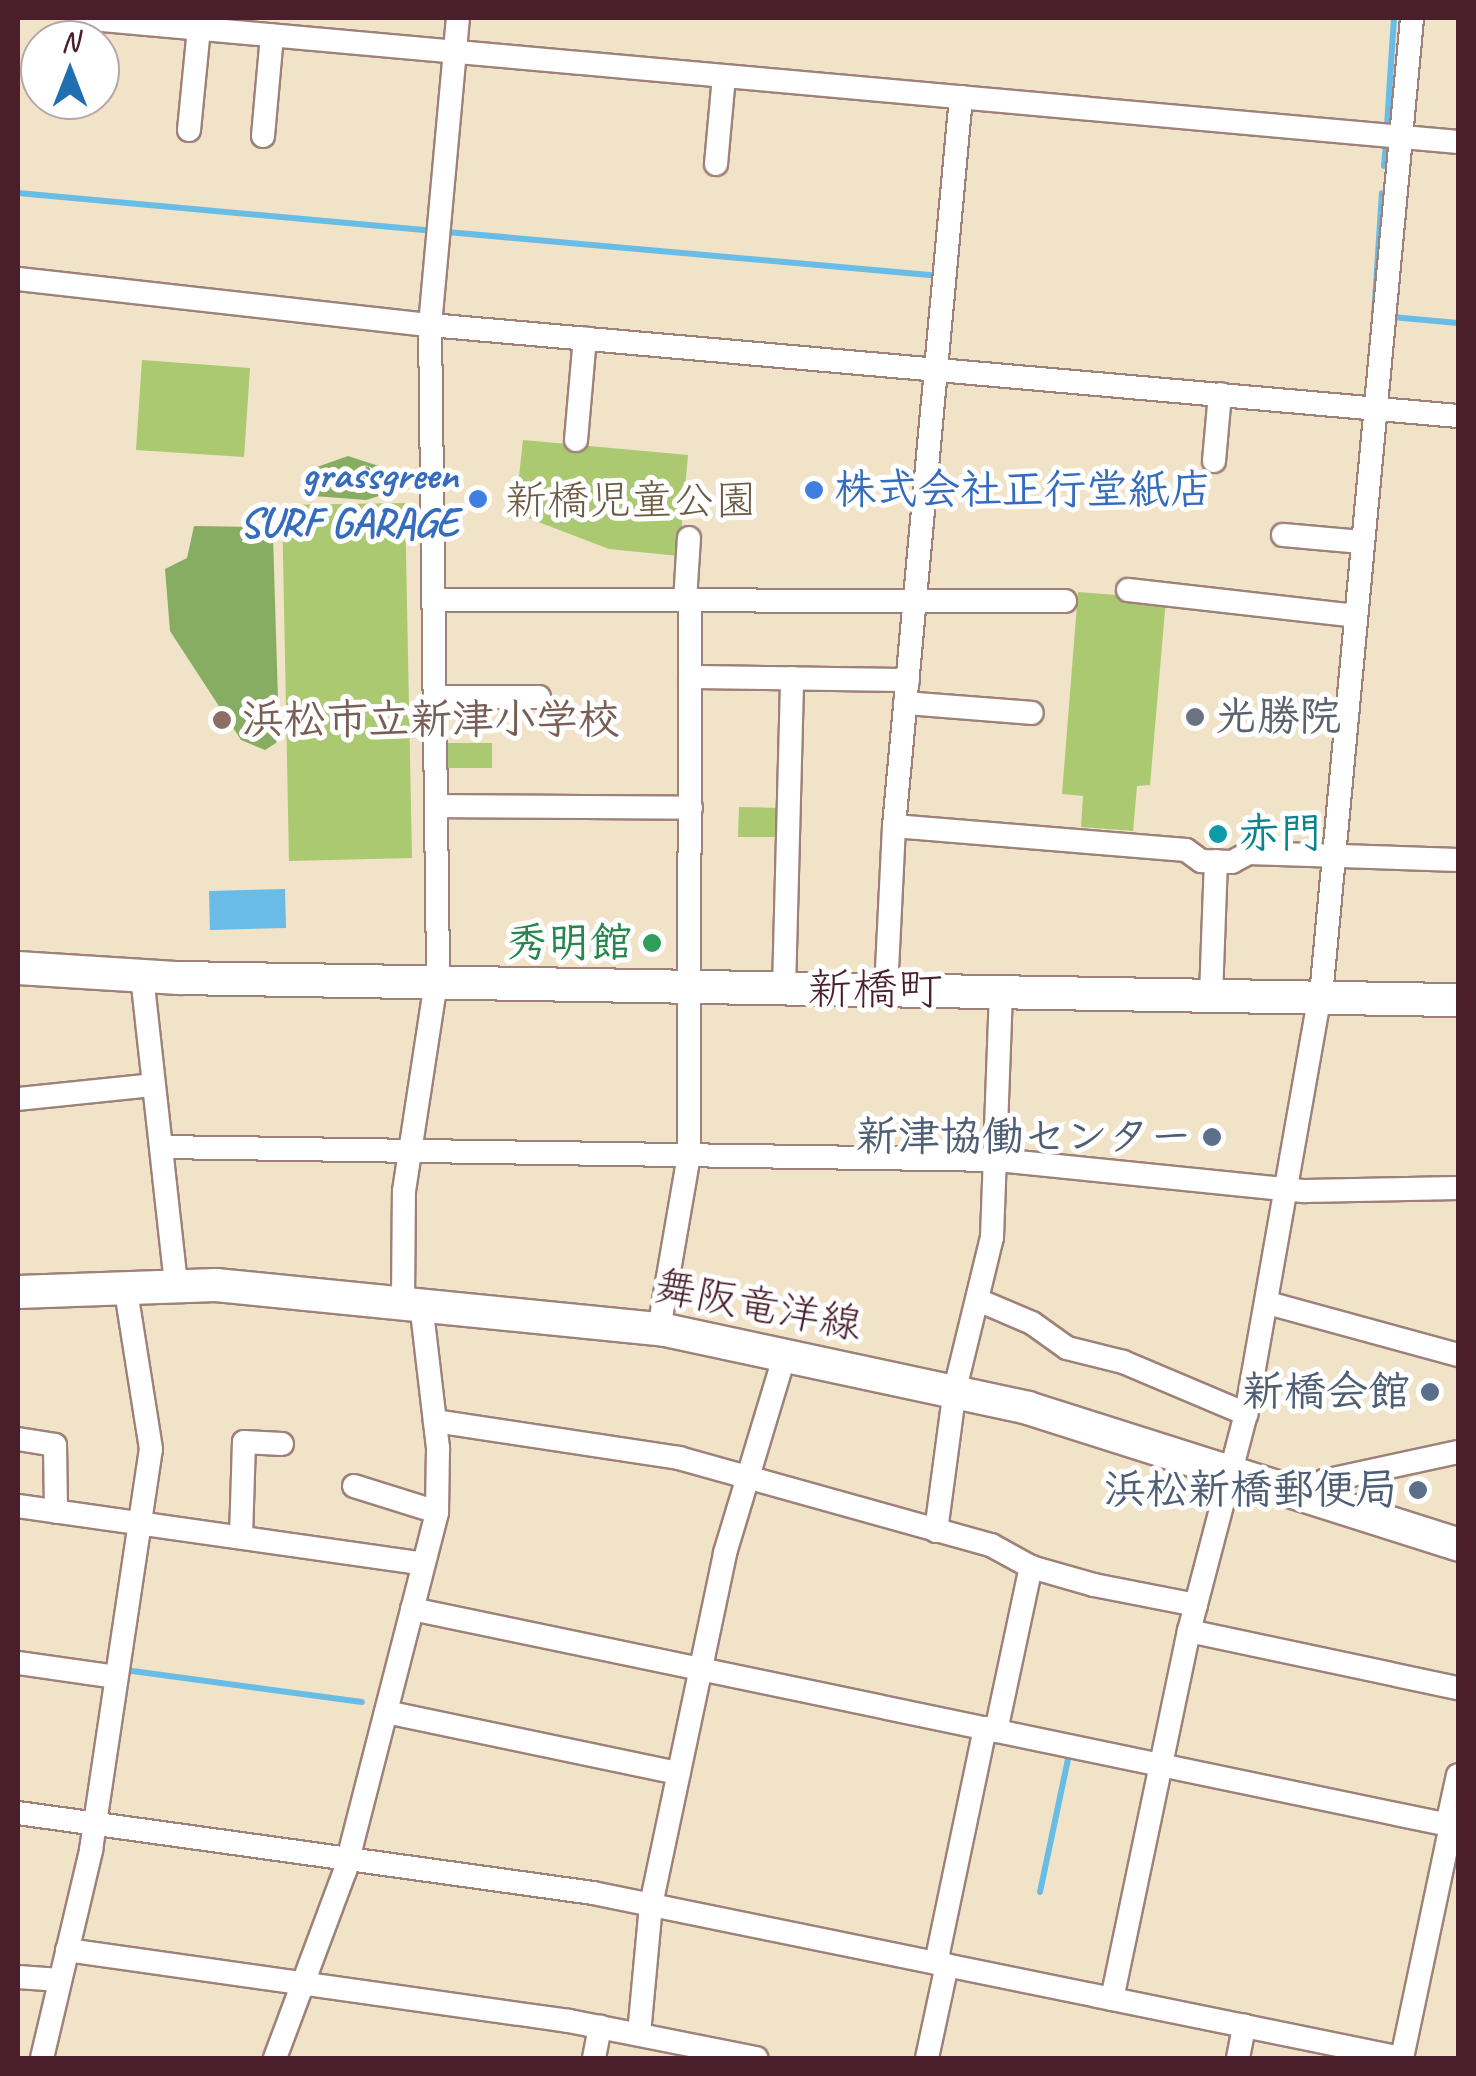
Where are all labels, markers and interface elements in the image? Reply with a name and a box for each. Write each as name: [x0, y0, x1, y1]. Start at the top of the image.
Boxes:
north arrow: [20, 20, 120, 120]
text: N: [61, 24, 79, 59]
place label: grassgreen SURF GARAGE: [238, 450, 458, 548]
place label: 株式会社正行堂紙店: [834, 465, 1212, 515]
park label: 新橋児童公園: [505, 476, 757, 526]
marker: 株式会社正行堂紙店: [803, 479, 825, 501]
marker: grassgreen SURF GARAGE: [467, 488, 489, 510]
place label: 光勝院: [1215, 692, 1341, 742]
place label: 浜松市立新津小学校: [242, 695, 620, 745]
marker: 光勝院: [1184, 706, 1206, 728]
marker: 浜松市立新津小学校: [211, 709, 233, 731]
place label: 赤門: [1238, 809, 1322, 859]
marker: 赤門: [1207, 823, 1229, 845]
place label: 秀明館: [506, 918, 632, 968]
marker: 秀明館: [641, 932, 663, 954]
district label: 新橋町: [808, 963, 942, 1017]
place label: 新津協働センター: [856, 1112, 1192, 1162]
marker: 新津協働センター: [1201, 1126, 1223, 1148]
street label: 舞阪竜洋線: [650, 1261, 866, 1351]
place label: 新橋会館: [1242, 1367, 1410, 1417]
marker: 新橋会館: [1419, 1381, 1441, 1403]
place label: 浜松新橋郵便局: [1104, 1465, 1398, 1515]
marker: 浜松新橋郵便局: [1407, 1479, 1429, 1501]

